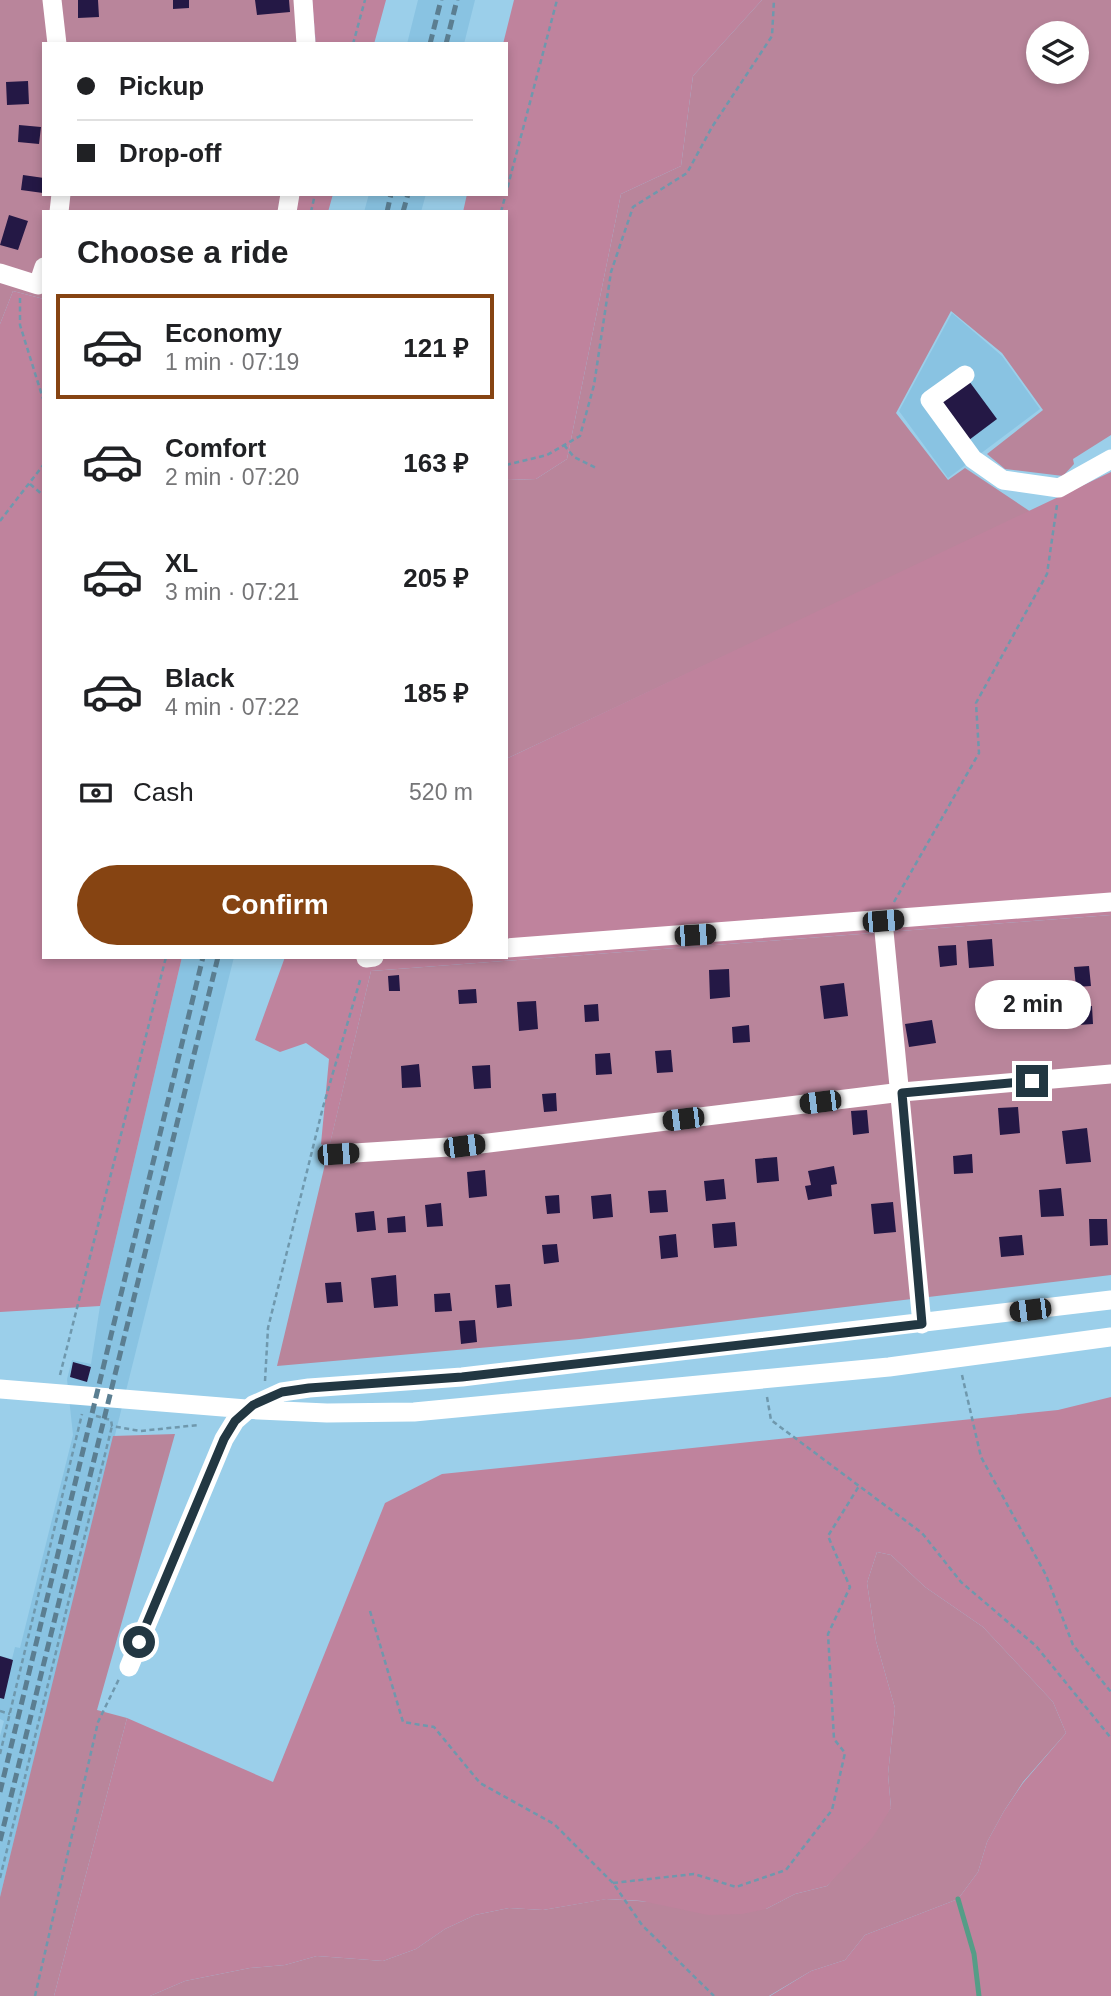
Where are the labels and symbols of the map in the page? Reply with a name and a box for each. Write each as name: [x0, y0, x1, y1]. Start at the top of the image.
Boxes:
car: [862, 909, 905, 933]
car: [674, 923, 717, 947]
callout: 2 min: [974, 979, 1090, 1028]
route end: [1016, 1065, 1048, 1097]
car: [798, 1089, 843, 1115]
car: [661, 1106, 706, 1132]
car: [442, 1133, 487, 1159]
car: [317, 1142, 360, 1166]
car: [1008, 1297, 1053, 1323]
route start: [123, 1626, 155, 1658]

